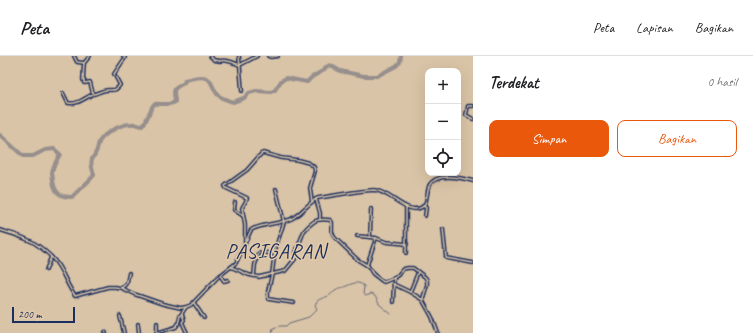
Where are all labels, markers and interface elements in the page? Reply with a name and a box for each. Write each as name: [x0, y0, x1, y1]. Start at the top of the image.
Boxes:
text: Peta: [20, 16, 49, 40]
text: Peta: [593, 19, 614, 36]
text: Lapisan: [636, 19, 673, 36]
text: Bagikan: [695, 19, 733, 36]
map controls: [425, 68, 461, 176]
button: +: [425, 68, 461, 104]
text: Terdekat: [489, 72, 539, 93]
text: 0 hasil: [707, 74, 737, 90]
button: −: [425, 104, 461, 140]
button: Simpan: [489, 120, 609, 157]
button: Bagikan: [617, 120, 737, 157]
button: locate: [425, 140, 461, 176]
district label: PASIGARAN: [226, 238, 329, 264]
scale bar: [12, 305, 75, 324]
text: 200 m: [18, 307, 42, 321]

